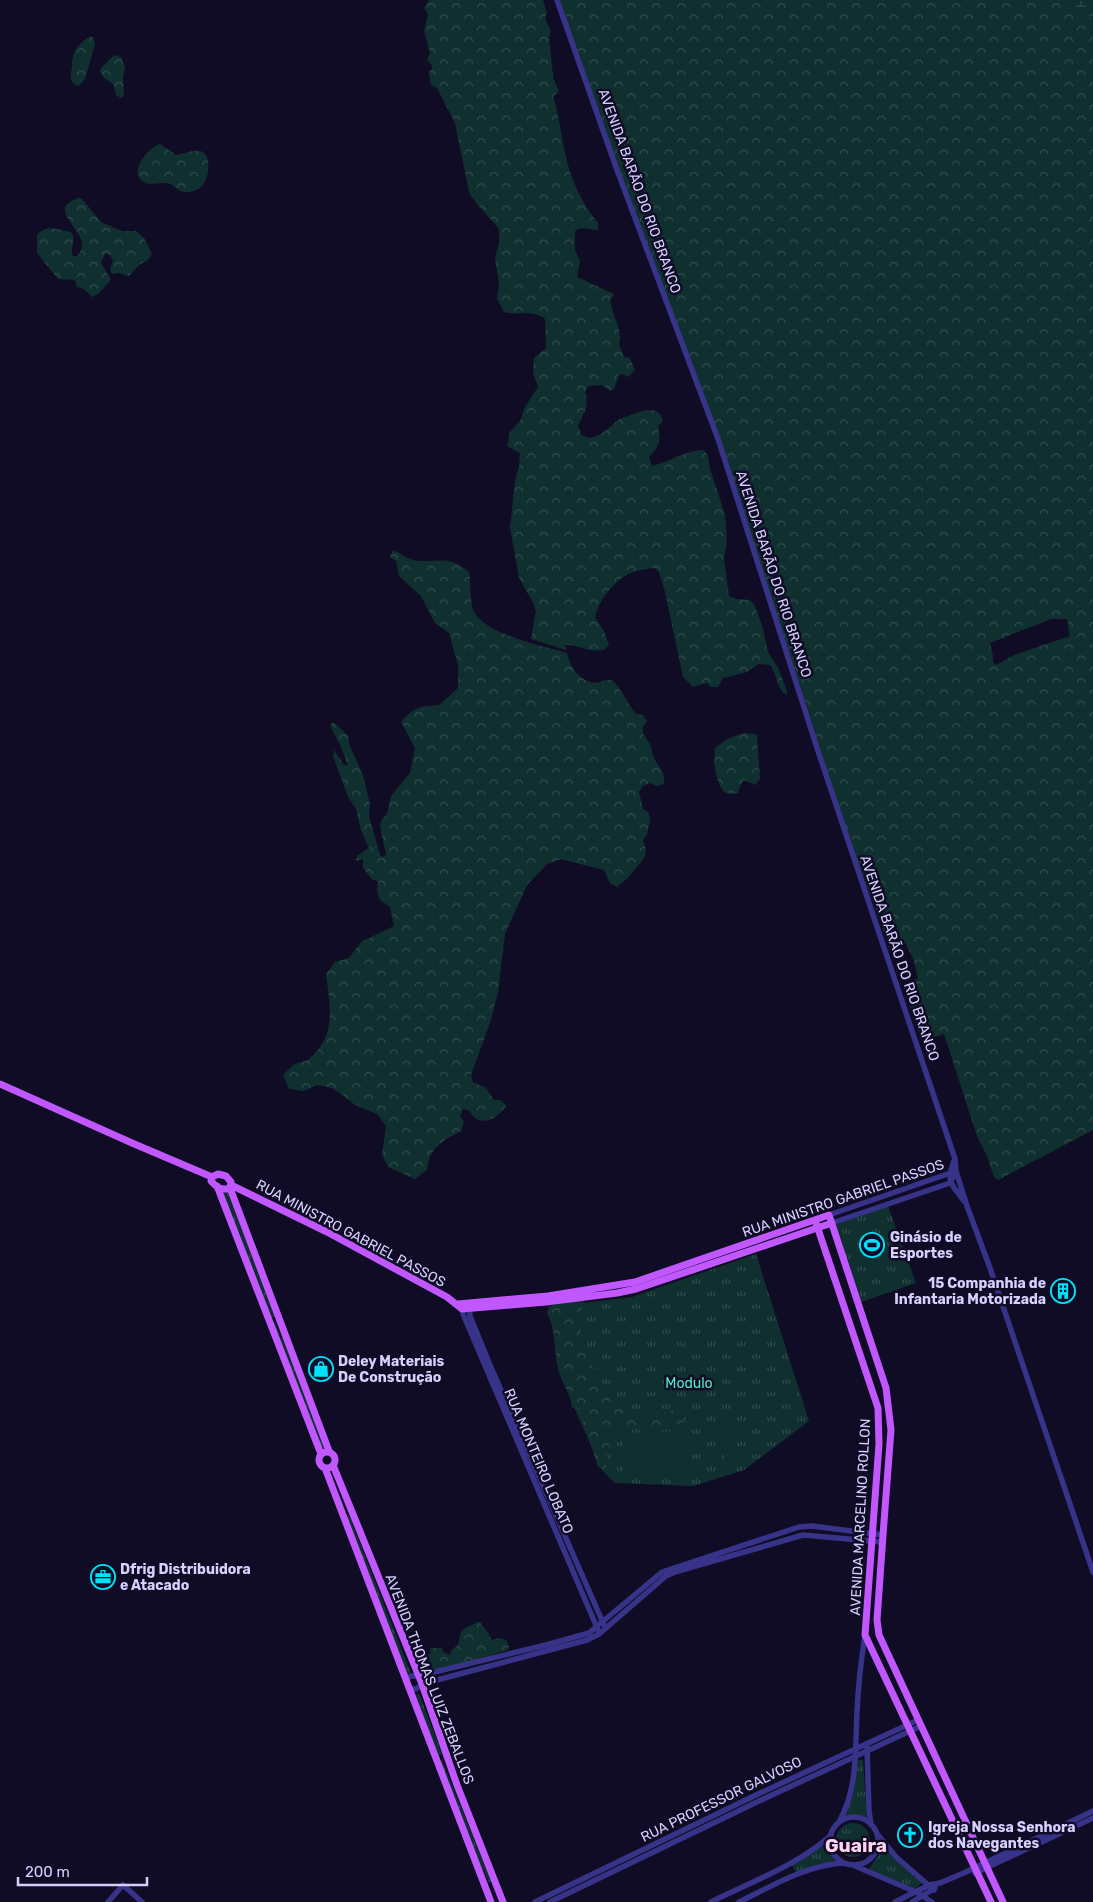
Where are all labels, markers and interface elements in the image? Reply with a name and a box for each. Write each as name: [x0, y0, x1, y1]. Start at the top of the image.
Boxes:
street label: AVENIDA BARÃO DO RIO BRANCO: [595, 86, 685, 296]
street label: AVENIDA BARÃO DO RIO BRANCO: [732, 468, 816, 680]
street label: AVENIDA BARÃO DO RIO BRANCO: [856, 853, 944, 1063]
street label: RUA MINISTRO GABRIEL PASSOS: [740, 1156, 947, 1241]
street label: RUA MINISTRO GABRIEL PASSOS: [253, 1176, 449, 1291]
place label: Ginásio de Esportes: [890, 1229, 962, 1262]
sports icon: Ginásio de Esportes: [859, 1232, 885, 1258]
place label: 15 Companhia de Infantaria Motorizada: [894, 1275, 1046, 1308]
building icon: 15 Companhia de Infantaria Motorizada: [1050, 1278, 1076, 1304]
place label: Deley Materiais De Construção: [338, 1353, 445, 1386]
shop icon: Deley Materiais De Construção: [308, 1356, 334, 1382]
park label: Modulo: [665, 1375, 713, 1392]
street label: RUA MONTEIRO LOBATO: [500, 1386, 577, 1536]
street label: AVENIDA MARCELINO ROLLON: [847, 1418, 874, 1616]
place label: Dfrig Distribuidora e Atacado: [120, 1561, 251, 1594]
office icon: Dfrig Distribuidora e Atacado: [90, 1564, 116, 1590]
street label: AVENIDA THOMAS LUIZ ZEBALLOS: [381, 1572, 478, 1787]
street label: RUA PROFESSOR GALVOSO: [638, 1753, 804, 1846]
place label: Igreja Nossa Senhora dos Navegantes: [928, 1819, 1076, 1852]
church icon: Igreja Nossa Senhora dos Navegantes: [897, 1822, 923, 1848]
district label: Guaira: [825, 1834, 887, 1857]
scale bar: [18, 1854, 146, 1886]
text: 200 m: [25, 1863, 70, 1881]

